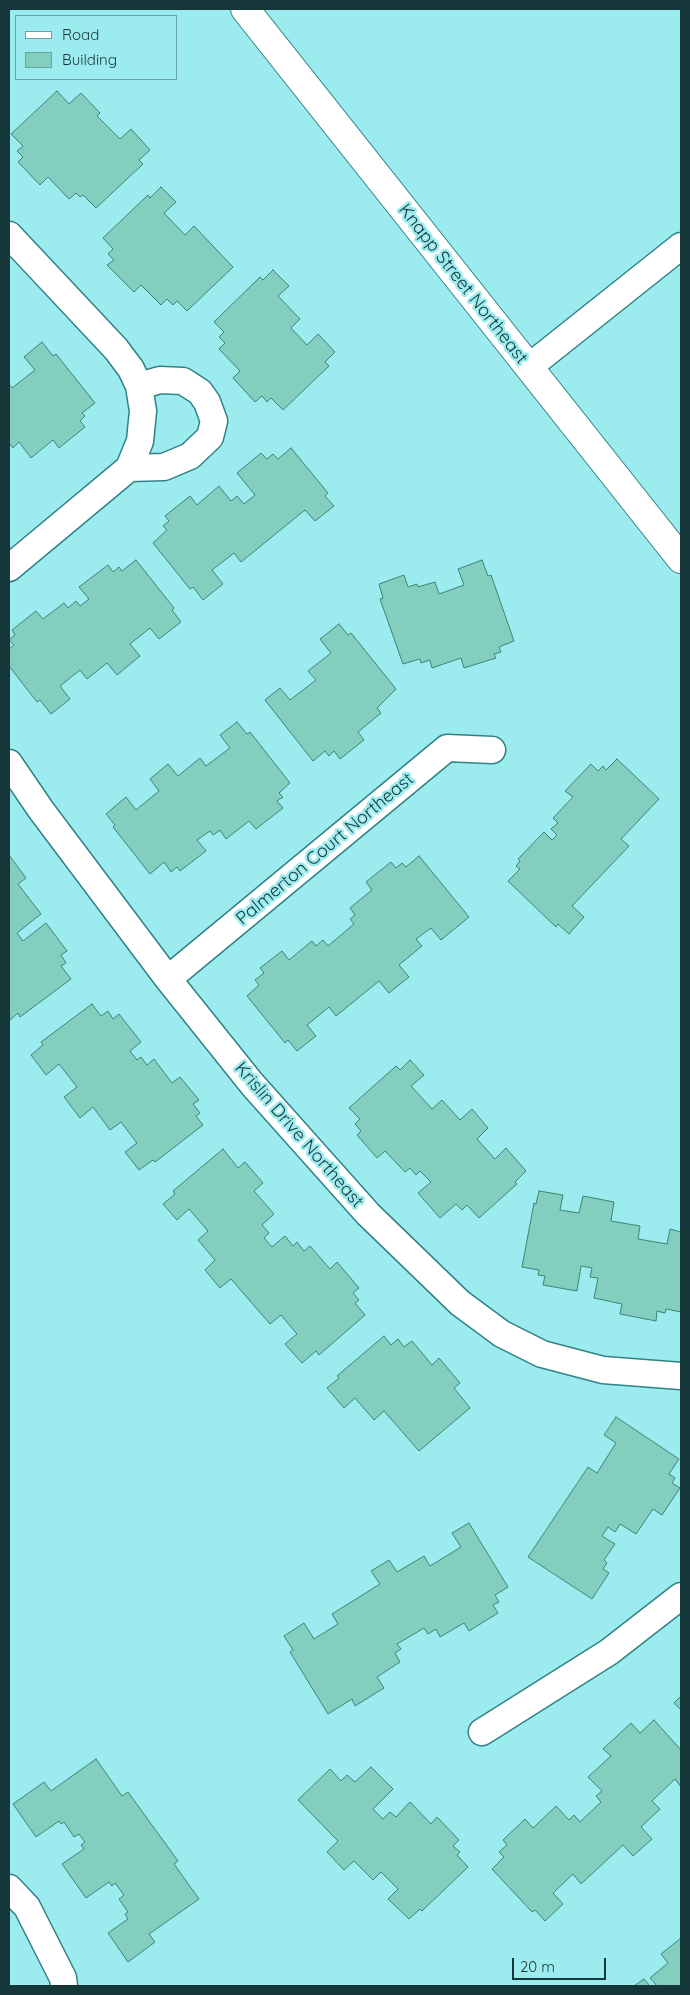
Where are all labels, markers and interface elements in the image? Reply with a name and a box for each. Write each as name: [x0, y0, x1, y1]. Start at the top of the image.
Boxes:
legend: [15, 15, 178, 80]
text: Road: [62, 25, 99, 44]
text: Building: [62, 50, 117, 69]
street label: Knapp Street Northeast: [394, 200, 532, 368]
street label: Palmerton Court Northeast: [232, 768, 418, 930]
street label: Krislin Drive Northeast: [230, 1058, 368, 1212]
scale bar: [515, 1948, 609, 1980]
text: 20 m: [520, 1957, 555, 1976]

